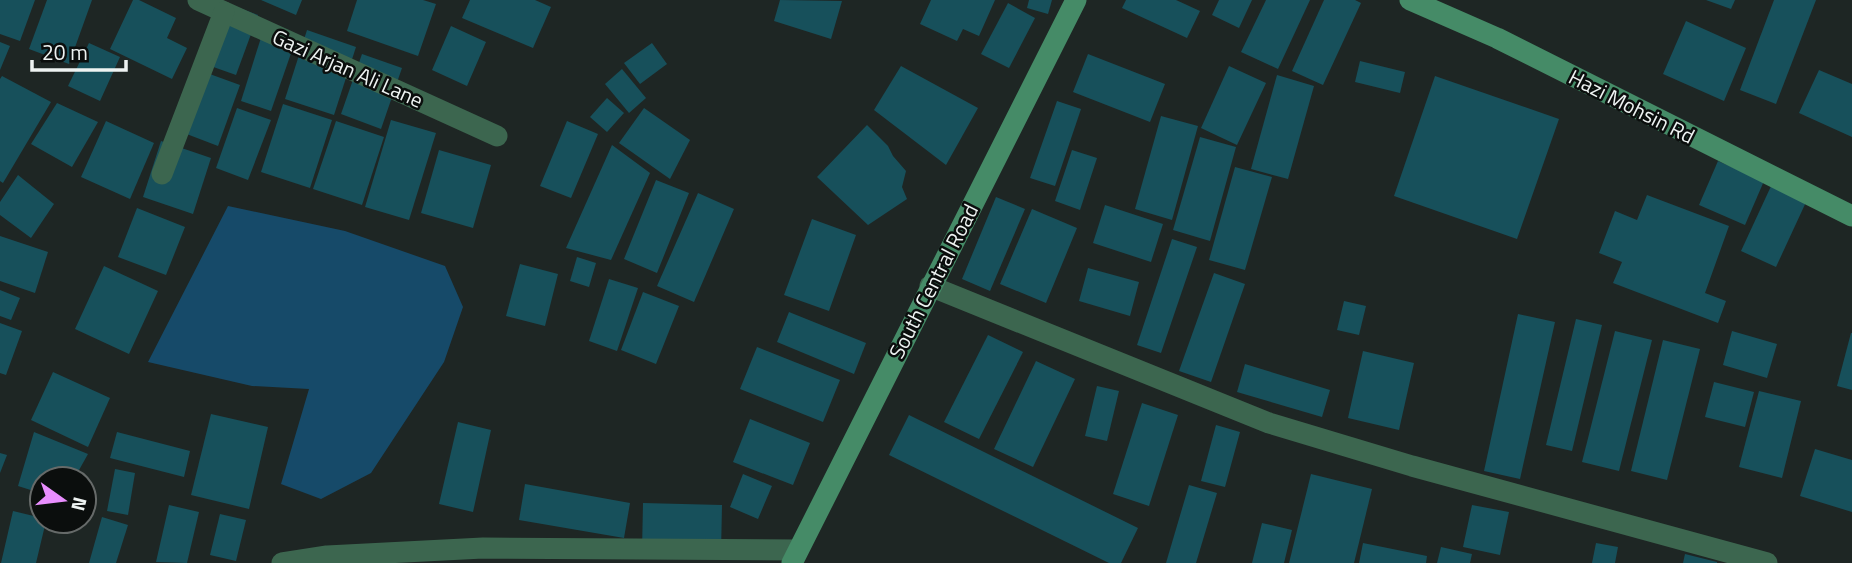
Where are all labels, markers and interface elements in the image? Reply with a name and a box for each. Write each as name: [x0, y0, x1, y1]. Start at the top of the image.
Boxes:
street label: Gazi Arjan Ali Lane: [267, 20, 429, 116]
scale bar: [32, 28, 126, 72]
text: 20 m: [42, 36, 88, 68]
street label: Hazi Mohsin Rd: [1563, 61, 1701, 151]
street label: South Central Road: [880, 198, 986, 364]
north arrow: [28, 465, 98, 535]
text: N: [64, 494, 96, 514]

